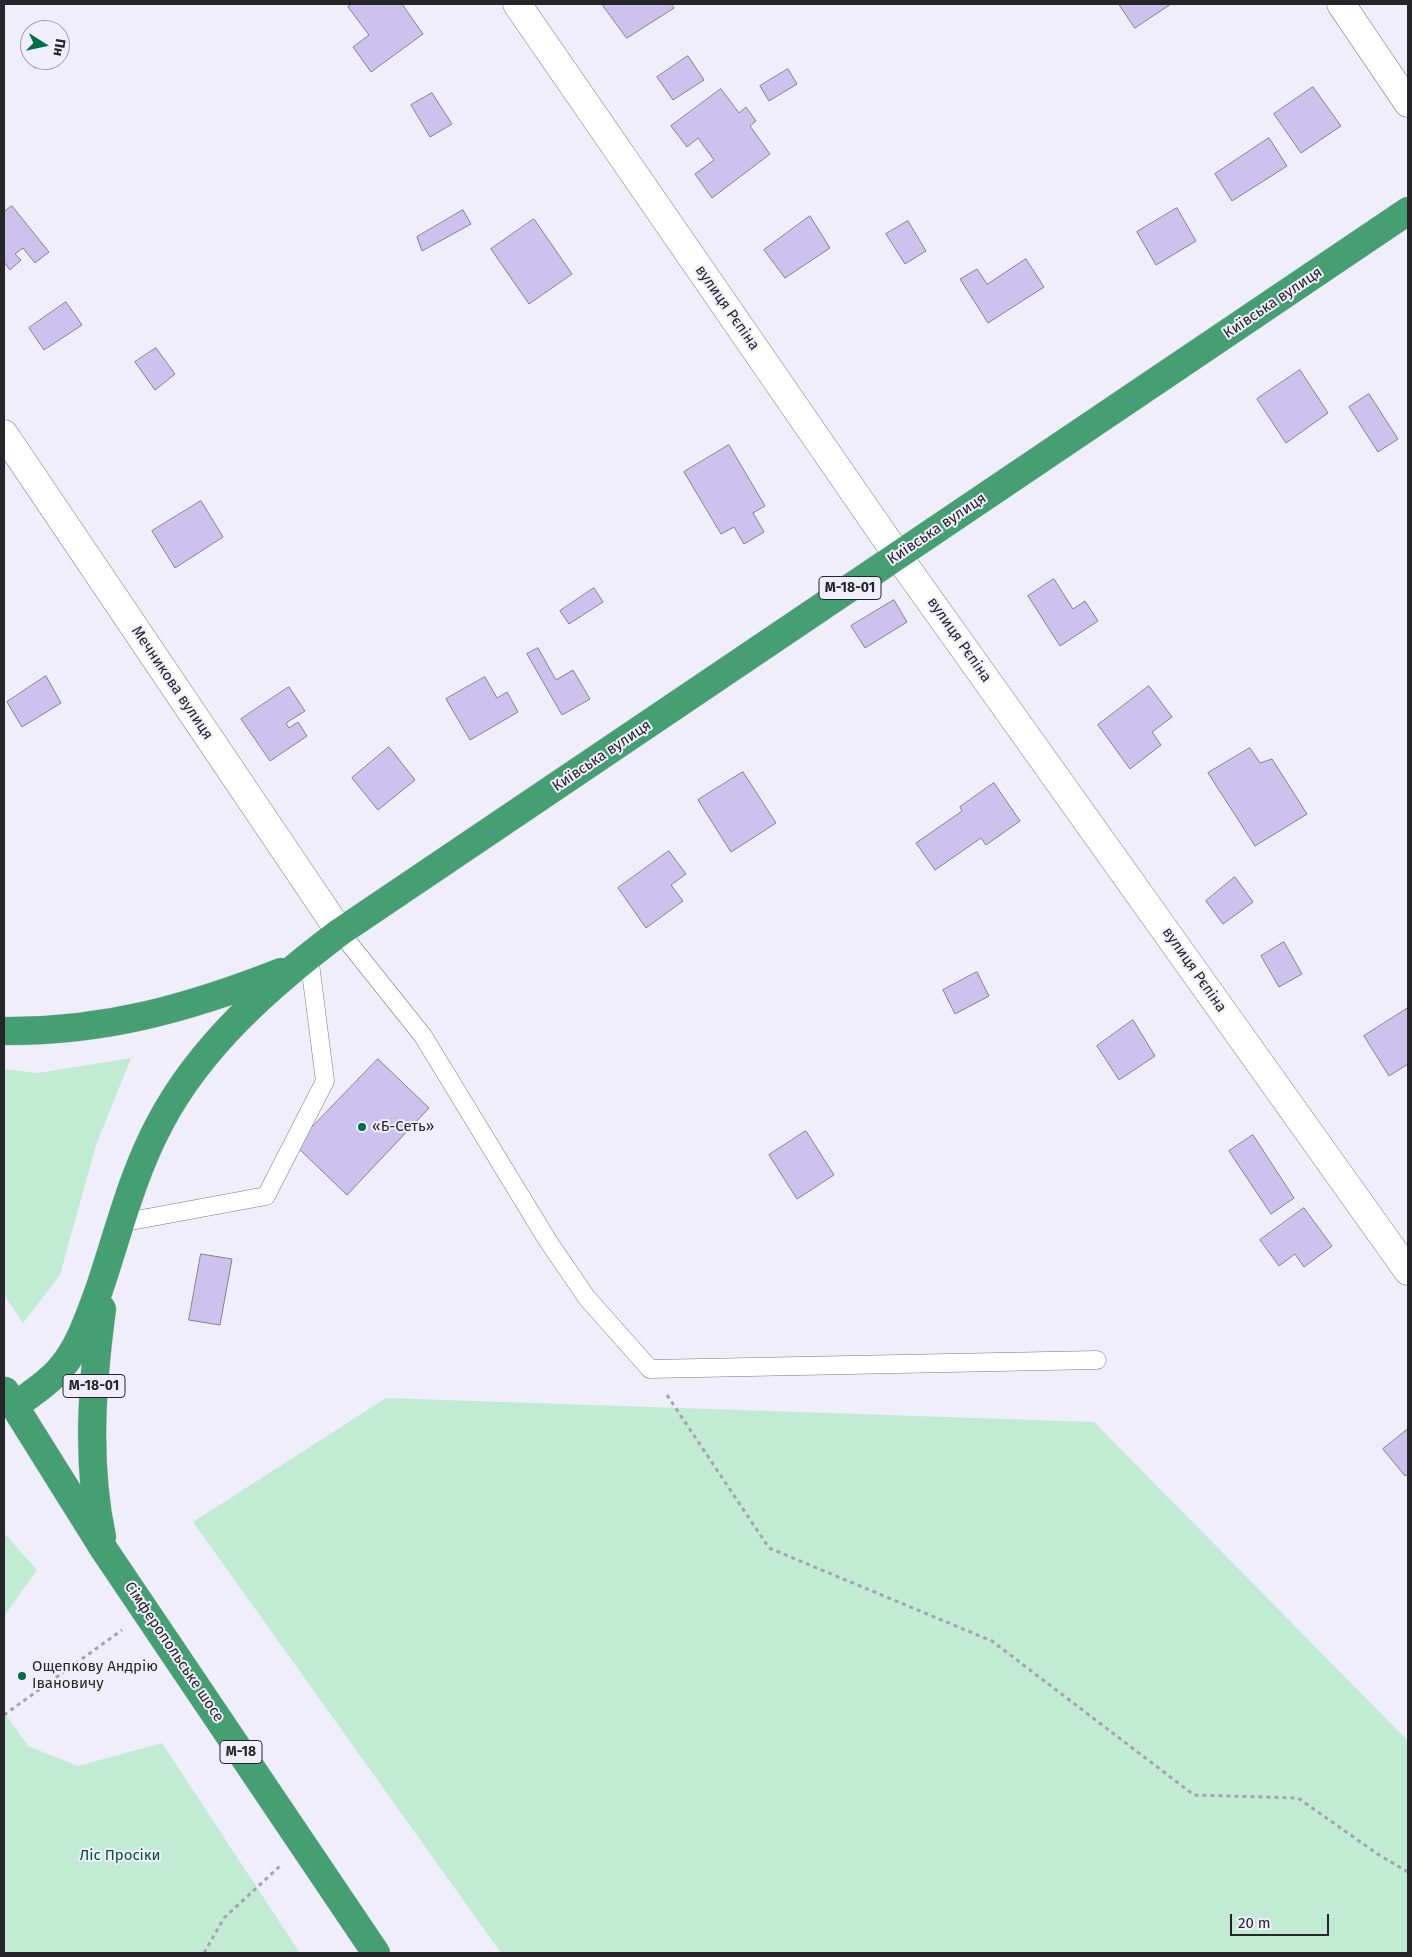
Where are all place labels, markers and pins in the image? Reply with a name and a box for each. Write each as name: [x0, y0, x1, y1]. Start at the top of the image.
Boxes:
place label: «Б-Сеть»: [372, 1118, 434, 1136]
marker: «Б-Сеть»: [356, 1121, 368, 1133]
place label: Ощепкову Андрію Івановичу: [32, 1658, 158, 1693]
marker: Ощепкову Андрію Івановичу: [16, 1670, 28, 1682]

